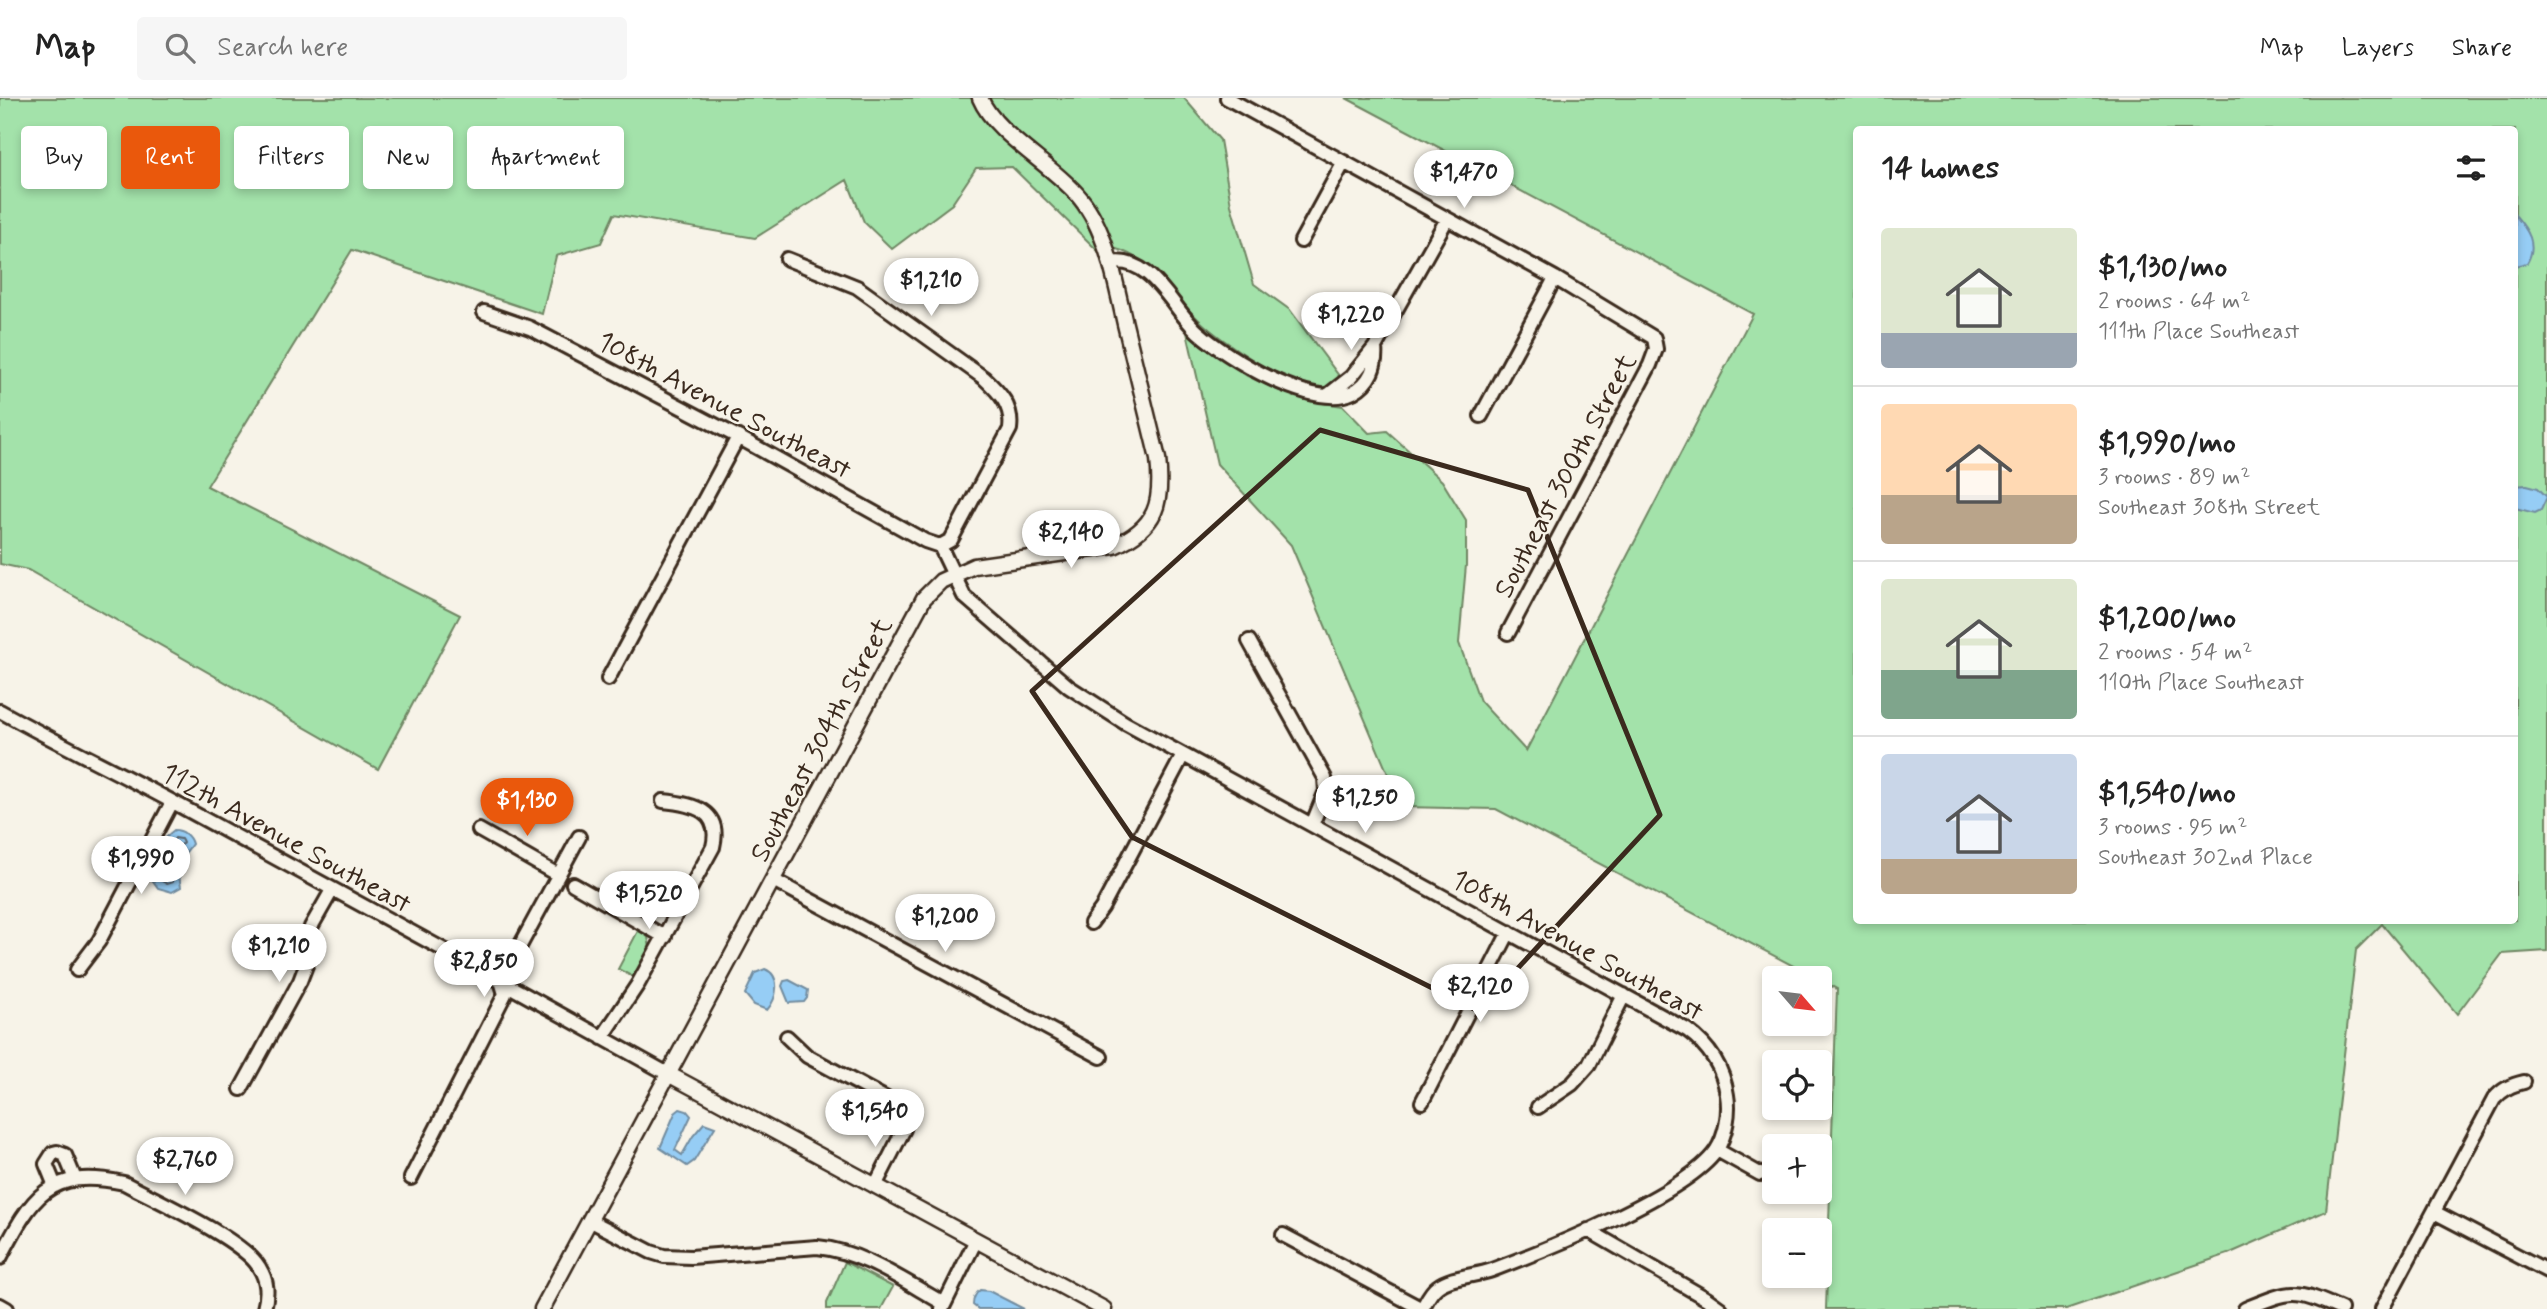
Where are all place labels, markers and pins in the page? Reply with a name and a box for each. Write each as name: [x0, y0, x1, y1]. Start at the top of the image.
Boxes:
pin: $1,470: [1407, 150, 1521, 210]
pin: $1,210: [874, 258, 988, 318]
pin: $1,220: [1294, 292, 1408, 352]
pin: $2,140: [1014, 510, 1128, 570]
pin: $1,250: [1308, 776, 1422, 835]
pin: $1,130: [470, 778, 584, 838]
pin: $1,990: [84, 836, 198, 896]
pin: $1,520: [592, 872, 706, 931]
pin: $1,200: [888, 894, 1002, 954]
pin: $1,210: [222, 924, 336, 984]
pin: $2,850: [427, 940, 541, 999]
pin: $2,120: [1423, 964, 1537, 1024]
pin: $1,540: [818, 1090, 932, 1149]
pin: $2,760: [128, 1138, 242, 1197]

